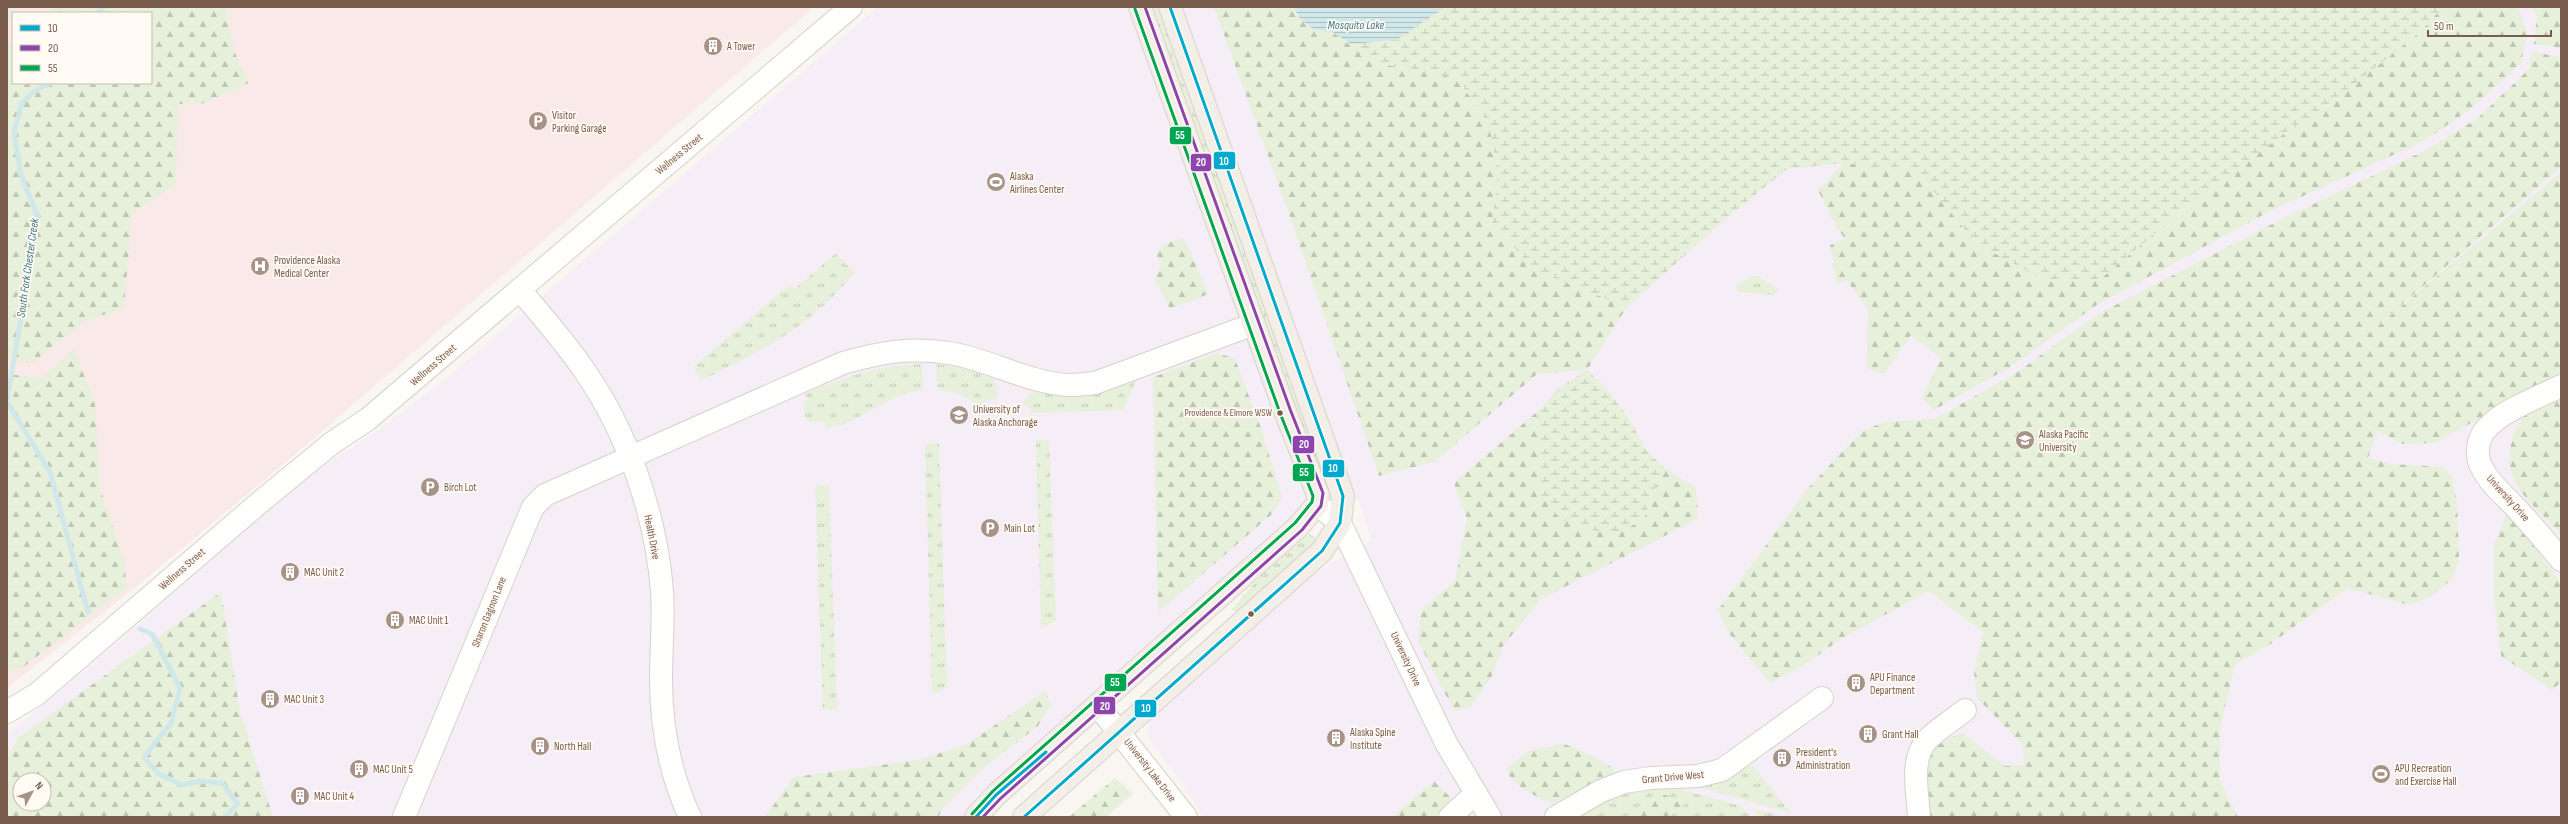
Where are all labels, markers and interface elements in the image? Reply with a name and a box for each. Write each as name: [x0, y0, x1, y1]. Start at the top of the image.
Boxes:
legend: [12, 12, 152, 84]
scale bar: [2428, 12, 2551, 38]
water label: Mosquito Lake: [1328, 18, 1384, 33]
text: 50 m: [2434, 19, 2454, 34]
text: 10: [48, 21, 58, 36]
building icon: A Tower: [702, 35, 724, 57]
place label: A Tower: [726, 40, 755, 53]
text: 20: [48, 41, 58, 56]
text: 55: [48, 61, 58, 76]
place label: Visitor Parking Garage: [552, 109, 607, 135]
parking icon: Visitor Parking Garage: [527, 110, 549, 132]
line badge: 55: [1169, 126, 1192, 145]
text: 55: [1175, 129, 1185, 142]
street label: Wellness Street: [653, 130, 706, 177]
line badge: 10: [1213, 151, 1236, 170]
line badge: 20: [1190, 153, 1212, 172]
text: 10: [1219, 155, 1229, 168]
text: 20: [1196, 156, 1206, 169]
place label: Alaska Airlines Center: [1009, 170, 1064, 196]
sports icon: Alaska Airlines Center: [985, 171, 1007, 193]
water label: South Fork Chester Creek: [14, 217, 42, 319]
place label: Providence Alaska Medical Center: [274, 254, 340, 280]
hospital icon: Providence Alaska Medical Center: [249, 255, 271, 277]
street label: Wellness Street: [407, 341, 459, 389]
place label: University of Alaska Anchorage: [972, 403, 1038, 429]
school or university icon: University of Alaska Anchorage: [948, 404, 970, 426]
place label: Providence & Elmore WSW: [1184, 407, 1272, 419]
marker: Providence & Elmore WSW: [1275, 408, 1285, 418]
place label: Alaska Pacific University: [2038, 428, 2089, 454]
school or university icon: Alaska Pacific University: [2014, 429, 2036, 451]
line badge: 20: [1292, 435, 1315, 454]
text: 20: [1299, 438, 1309, 451]
line badge: 10: [1322, 459, 1345, 478]
text: 10: [1328, 462, 1338, 475]
line badge: 55: [1292, 463, 1315, 482]
text: 55: [1299, 466, 1309, 479]
street label: University Drive: [2484, 472, 2532, 524]
parking icon: Birch Lot: [419, 476, 441, 498]
place label: Birch Lot: [444, 481, 477, 494]
street label: Health Drive: [641, 514, 663, 560]
parking icon: Main Lot: [979, 517, 1001, 539]
place label: Main Lot: [1004, 522, 1036, 535]
street label: Wellness Street: [156, 545, 208, 593]
building icon: MAC Unit 2: [279, 561, 301, 583]
place label: MAC Unit 2: [304, 566, 345, 579]
street label: Sharon Gagnon Lane: [469, 575, 509, 649]
building icon: MAC Unit 1: [384, 609, 406, 631]
unlabelled marker: [1246, 609, 1256, 619]
place label: MAC Unit 1: [409, 614, 449, 627]
street label: University Drive: [1388, 630, 1424, 688]
place label: APU Finance Department: [1869, 671, 1916, 697]
building icon: APU Finance Department: [1845, 672, 1867, 694]
line badge: 55: [1104, 673, 1127, 692]
text: 55: [1110, 676, 1120, 689]
building icon: MAC Unit 3: [259, 688, 281, 710]
place label: MAC Unit 3: [284, 693, 325, 706]
line badge: 20: [1093, 696, 1116, 715]
line badge: 10: [1134, 699, 1157, 718]
text: 20: [1100, 700, 1110, 713]
text: 10: [1141, 702, 1151, 715]
building icon: Grant Hall: [1857, 723, 1879, 745]
place label: Alaska Spine Institute: [1349, 726, 1396, 752]
building icon: Alaska Spine Institute: [1325, 727, 1347, 749]
place label: Grant Hall: [1882, 728, 1919, 741]
building icon: North Hall: [529, 735, 551, 757]
street label: University Lake Drive: [1121, 736, 1179, 804]
place label: North Hall: [554, 740, 591, 753]
place label: President's Administration: [1795, 746, 1850, 772]
building icon: President's Administration: [1771, 747, 1793, 769]
building icon: MAC Unit 5: [348, 758, 370, 780]
place label: APU Recreation and Exercise Hall: [2394, 762, 2457, 788]
place label: MAC Unit 5: [373, 763, 413, 776]
sports icon: APU Recreation and Exercise Hall: [2370, 763, 2392, 785]
street label: Grant Drive West: [1641, 768, 1705, 786]
north arrow: [12, 772, 52, 812]
text: N: [32, 779, 46, 792]
building icon: MAC Unit 4: [289, 785, 311, 807]
place label: MAC Unit 4: [314, 790, 355, 803]

